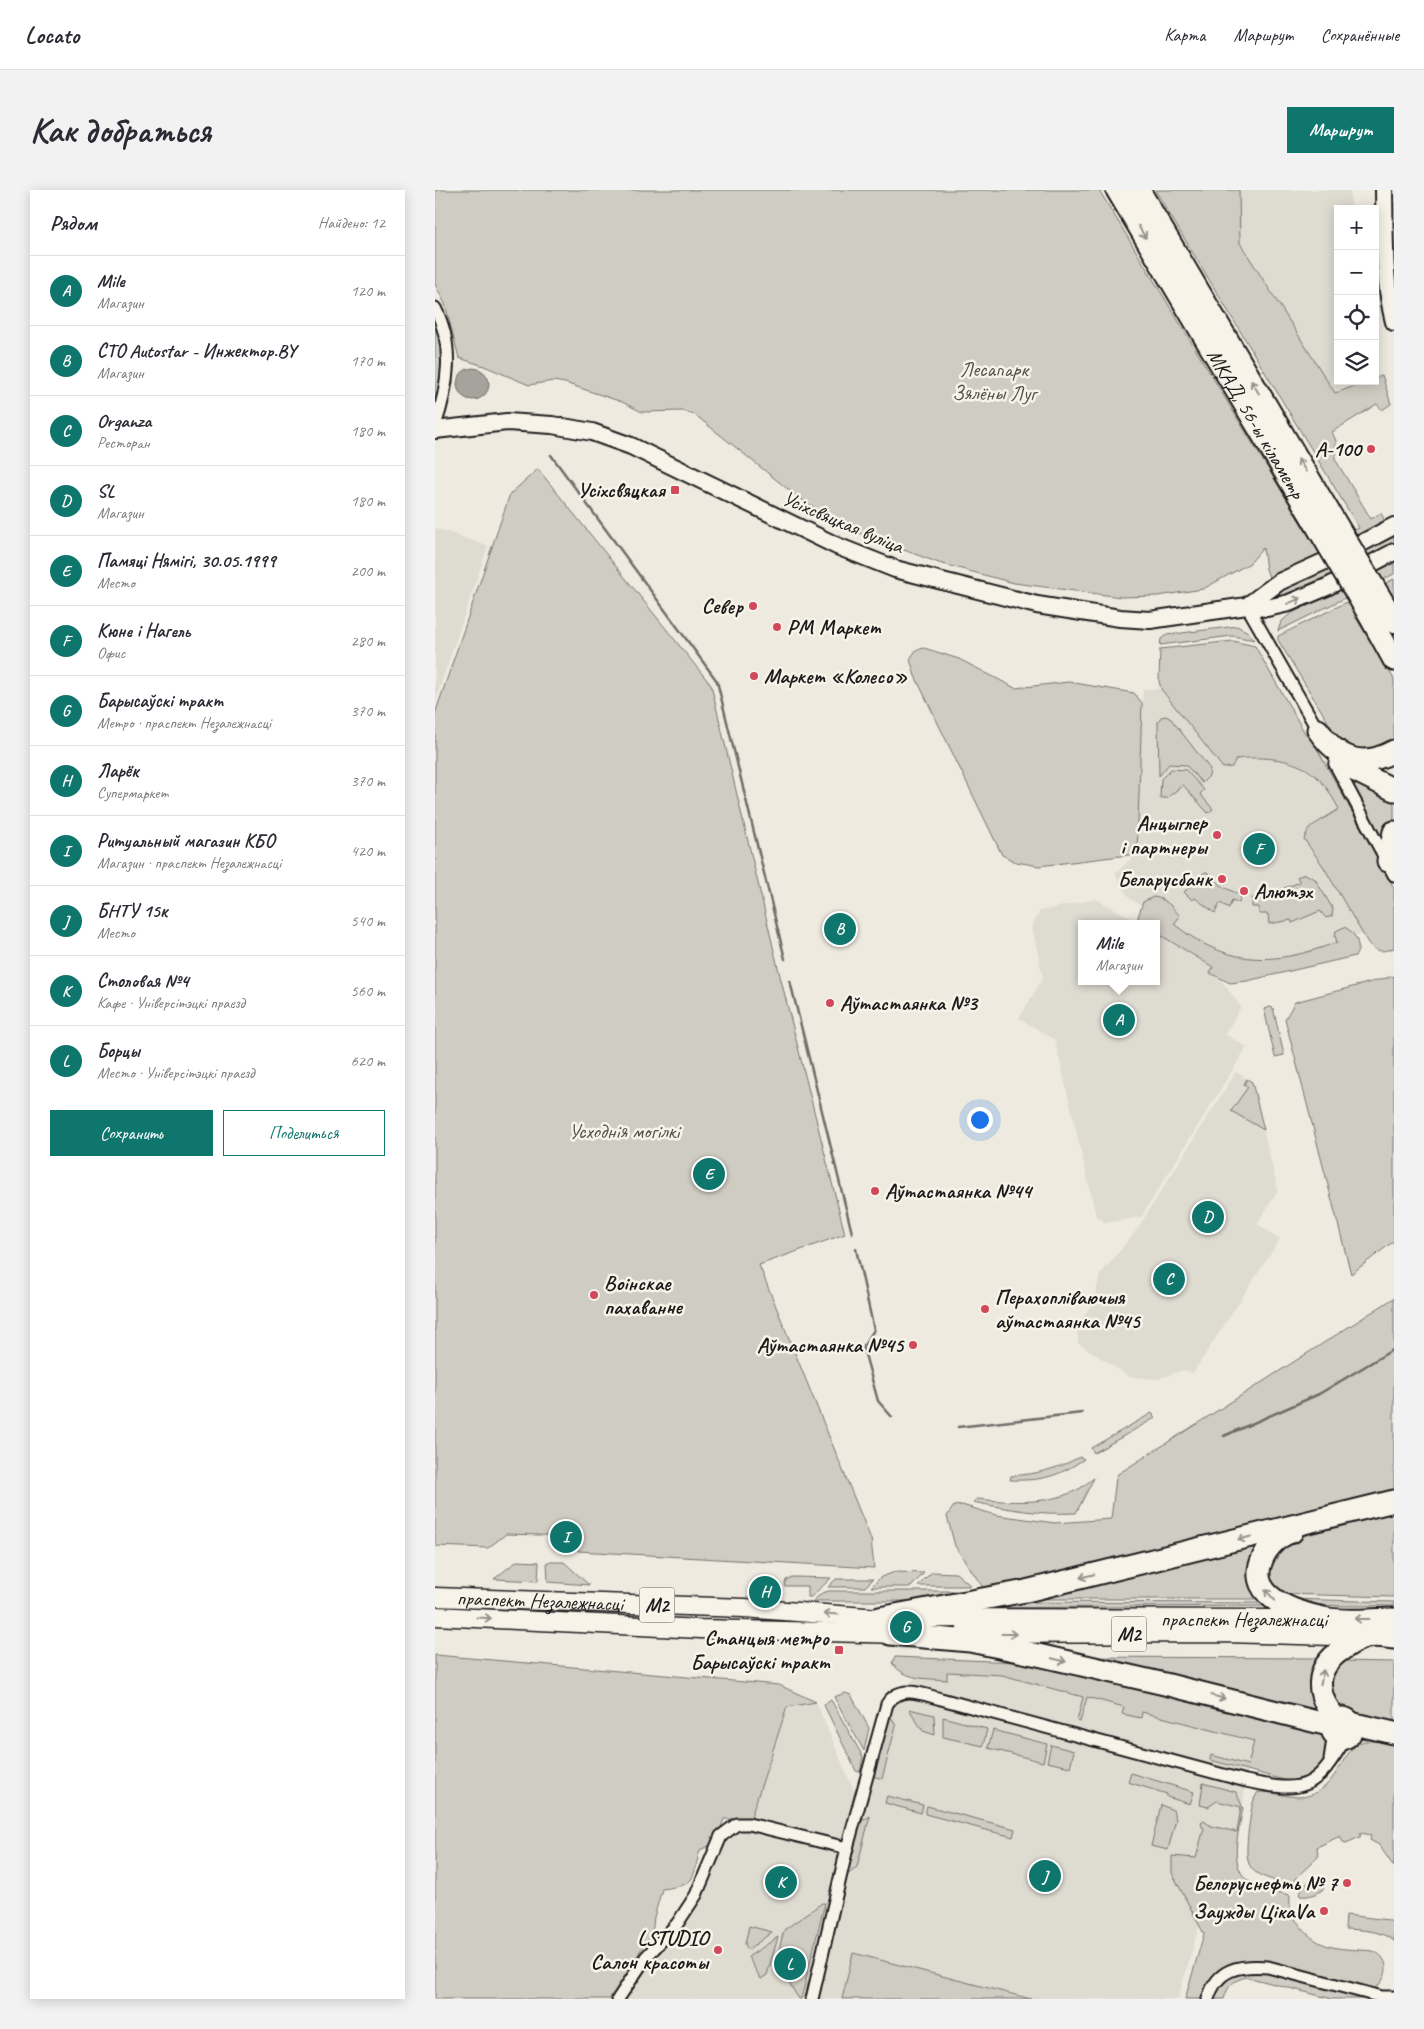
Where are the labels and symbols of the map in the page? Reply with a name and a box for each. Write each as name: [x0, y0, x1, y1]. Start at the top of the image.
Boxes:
one-way arrow: [1137, 224, 1147, 238]
street label: МКАД, 56-ы кіламетр: [1201, 344, 1311, 504]
park label: Лесапарк Зялёны Луг: [952, 356, 1039, 406]
one-way arrow: [1250, 379, 1260, 394]
place label: A-100: [1315, 436, 1364, 462]
marker: A-100: [1365, 443, 1377, 455]
one-way arrow: [1296, 459, 1306, 473]
place label: Усіхсвяцкая: [577, 477, 667, 503]
marker: Усіхсвяцкая: [669, 484, 681, 496]
street label: Усіхсвяцкая вуліца: [779, 485, 909, 560]
place label: Север: [702, 593, 744, 619]
one-way arrow: [1286, 596, 1302, 605]
marker: Север: [747, 600, 759, 612]
place label: РМ Маркет: [787, 614, 882, 640]
marker: РМ Маркет: [771, 621, 783, 633]
place label: Маркет «Колесо»: [764, 663, 908, 689]
marker: Маркет «Колесо»: [748, 670, 760, 682]
place label: Анцыглер і партнеры: [1121, 810, 1209, 860]
marker: Анцыглер і партнеры: [1211, 829, 1223, 841]
pin: F: [1243, 830, 1275, 868]
place label: Беларусбанк: [1118, 866, 1213, 892]
marker: Беларусбанк: [1216, 873, 1228, 885]
place label: Алютэх: [1254, 878, 1313, 904]
marker: Алютэх: [1238, 885, 1250, 897]
pin: B: [824, 910, 856, 948]
place label: Аўтастаянка №3: [840, 990, 979, 1016]
marker: Аўтастаянка №3: [824, 997, 836, 1009]
pin: A: [1103, 1001, 1135, 1039]
your location: [967, 1107, 993, 1133]
park label: Усходнія могілкі: [569, 1118, 682, 1144]
pin: E: [693, 1155, 725, 1193]
place label: Аўтастаянка №44: [885, 1178, 1034, 1204]
marker: Аўтастаянка №44: [869, 1185, 881, 1197]
pin: D: [1192, 1198, 1224, 1236]
pin: C: [1153, 1260, 1185, 1298]
place label: Воінскае пахаванне: [604, 1270, 684, 1320]
place label: Перахопліваючыя аўтастаянка №45: [995, 1284, 1141, 1334]
marker: Воінскае пахаванне: [588, 1289, 600, 1301]
marker: Перахопліваючыя аўтастаянка №45: [979, 1303, 991, 1315]
place label: Аўтастаянка №45: [757, 1332, 905, 1358]
marker: Аўтастаянка №45: [907, 1339, 919, 1351]
pin: I: [550, 1518, 582, 1556]
one-way arrow: [1237, 1534, 1253, 1543]
one-way arrow: [1079, 1572, 1095, 1581]
pin: H: [749, 1573, 781, 1611]
street label: праспект Незалежнасці: [456, 1585, 627, 1617]
road number: М2: [639, 1588, 675, 1622]
one-way arrow: [1264, 1589, 1276, 1602]
street label: праспект Незалежнасці: [1161, 1606, 1330, 1633]
pin: G: [890, 1608, 922, 1646]
one-way arrow: [823, 1610, 839, 1619]
one-way arrow: [475, 1614, 491, 1623]
one-way arrow: [1354, 1614, 1370, 1624]
road number: М2: [1111, 1616, 1147, 1652]
place label: Станцыя метро Барысаўскі тракт: [690, 1625, 831, 1675]
one-way arrow: [1000, 1629, 1017, 1639]
marker: Станцыя метро Барысаўскі тракт: [833, 1644, 845, 1656]
one-way arrow: [1051, 1656, 1067, 1665]
one-way arrow: [1318, 1669, 1328, 1685]
one-way arrow: [1209, 1693, 1225, 1702]
pin: J: [1029, 1857, 1061, 1895]
pin: K: [765, 1863, 797, 1901]
place label: Белоруснефть № 7: [1193, 1870, 1340, 1896]
marker: Белоруснефть № 7: [1341, 1877, 1353, 1889]
place label: Заужды ЦікаVа: [1193, 1898, 1316, 1925]
marker: Заужды ЦікаVа: [1318, 1905, 1330, 1917]
place label: LSTUDIO Салон красоты: [591, 1925, 711, 1975]
marker: LSTUDIO Салон красоты: [712, 1944, 724, 1956]
pin: L: [774, 1945, 806, 1983]

